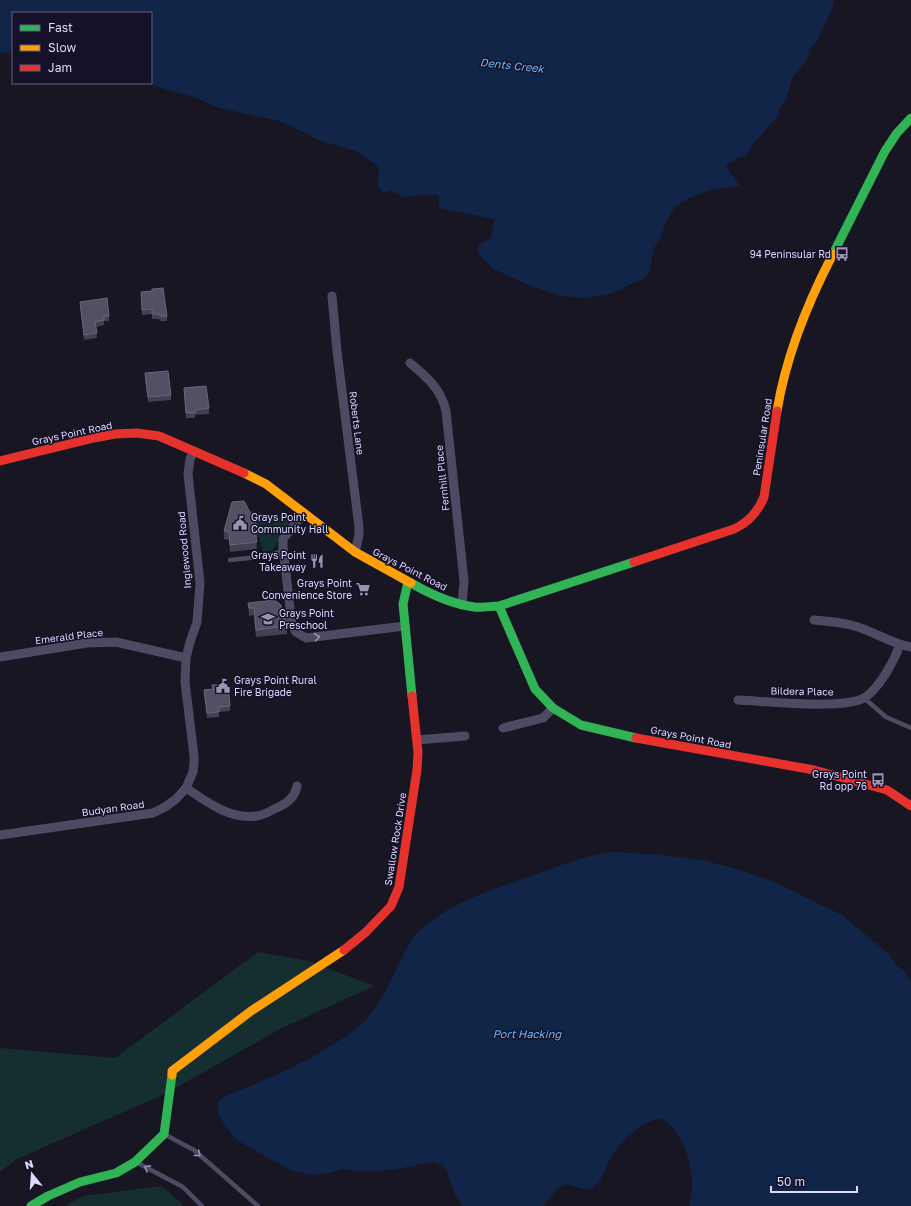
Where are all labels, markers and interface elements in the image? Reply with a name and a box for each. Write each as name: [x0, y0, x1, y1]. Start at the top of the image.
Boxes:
legend: [12, 12, 152, 84]
text: Fast: [48, 20, 73, 35]
text: Slow: [48, 40, 76, 55]
water label: Dents Creek: [479, 55, 546, 75]
text: Jam: [48, 60, 72, 75]
bus stop icon: 94 Peninsular Rd: [834, 246, 850, 262]
place label: 94 Peninsular Rd: [750, 248, 831, 260]
street label: Roberts Lane: [347, 391, 367, 456]
street label: Peninsular Road: [750, 397, 774, 477]
street label: Grays Point Road: [31, 419, 113, 447]
street label: Fernhill Place: [433, 444, 451, 511]
street label: Inglewood Road: [175, 511, 193, 589]
place label: Grays Point Community Hall: [251, 511, 328, 535]
public building icon: Grays Point Community Hall: [232, 515, 248, 531]
street label: Grays Point Road: [371, 545, 449, 593]
place label: Grays Point Takeaway: [251, 549, 306, 573]
restaurant icon: Grays Point Takeaway: [309, 553, 325, 569]
place label: Grays Point Convenience Store: [262, 577, 352, 601]
supermarket icon: Grays Point Convenience Store: [355, 581, 371, 597]
place label: Grays Point Preschool: [279, 607, 334, 631]
school or university icon: Grays Point Preschool: [260, 611, 276, 627]
street label: Emerald Place: [34, 626, 104, 646]
one-way arrow: [314, 633, 320, 642]
place label: Grays Point Rural Fire Brigade: [234, 674, 317, 698]
public building icon: Grays Point Rural Fire Brigade: [215, 678, 231, 694]
street label: Bildera Place: [770, 684, 834, 698]
street label: Grays Point Road: [650, 723, 732, 751]
place label: Grays Point Rd opp 76: [812, 768, 867, 792]
bus stop icon: Grays Point Rd opp 76: [870, 772, 886, 788]
street label: Swallow Rock Drive: [382, 792, 408, 886]
street label: Budyan Road: [81, 798, 145, 818]
water label: Port Hacking: [493, 1027, 563, 1041]
one-way arrow: [193, 1149, 200, 1156]
north arrow: [12, 1154, 52, 1194]
text: N: [23, 1157, 35, 1171]
one-way arrow: [144, 1166, 152, 1173]
scale bar: [771, 1168, 857, 1194]
text: 50 m: [777, 1174, 805, 1189]

